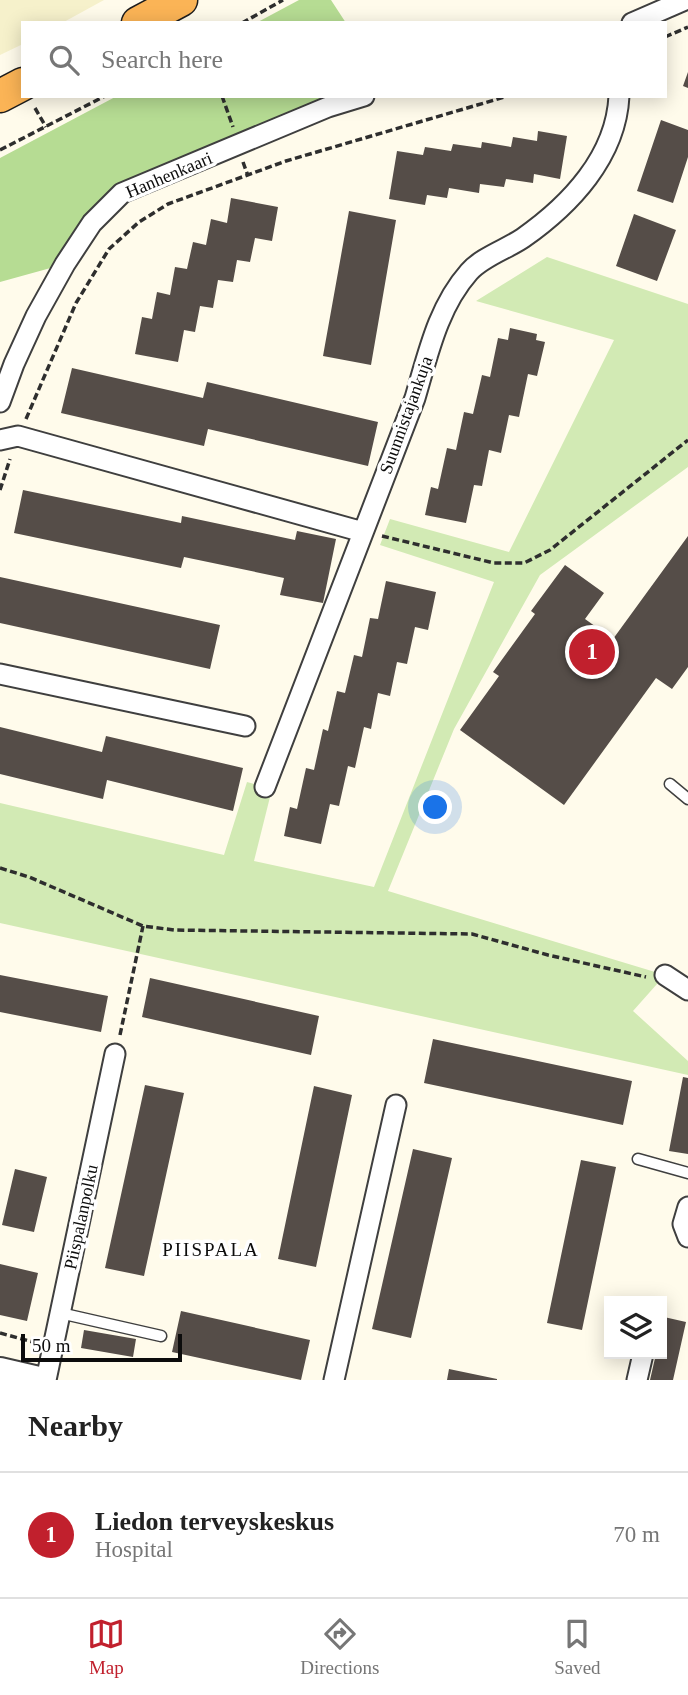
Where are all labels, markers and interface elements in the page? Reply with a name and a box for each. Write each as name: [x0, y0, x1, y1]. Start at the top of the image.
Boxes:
search box: [21, 21, 667, 98]
icon: search: [45, 41, 83, 79]
text: Search here: [101, 45, 223, 74]
street label: Hanhenkaari: [123, 148, 215, 202]
street label: Suunnistajankuja: [375, 353, 437, 477]
pin: 1: [569, 626, 615, 678]
your location: [418, 790, 452, 824]
street label: Piispalanpolku: [60, 1163, 102, 1271]
district label: PIISPALA: [162, 1239, 260, 1260]
map controls: [604, 1296, 667, 1359]
button: layers: [604, 1296, 667, 1359]
scale bar: [21, 1331, 182, 1363]
text: 50 m: [32, 1335, 71, 1356]
text: Nearby: [28, 1409, 123, 1442]
text: Liedon terveyskeskus: [95, 1507, 334, 1536]
text: 1: [45, 1522, 57, 1547]
text: 70 m: [613, 1522, 660, 1547]
text: Hospital: [95, 1537, 173, 1562]
tab: Map: [87, 1615, 125, 1679]
tab: Directions: [300, 1615, 379, 1679]
tab: Saved: [554, 1615, 601, 1679]

